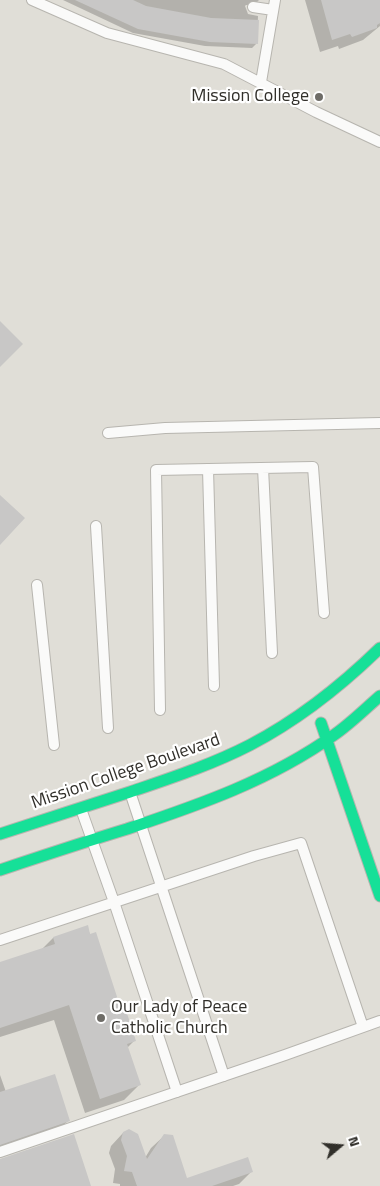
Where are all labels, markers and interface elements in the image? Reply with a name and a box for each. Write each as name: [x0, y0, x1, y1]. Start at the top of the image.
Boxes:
place label: Mission College: [191, 86, 309, 108]
marker: Mission College: [313, 91, 325, 103]
street label: Mission College Boulevard: [29, 730, 223, 814]
place label: Our Lady of Peace Catholic Church: [111, 997, 247, 1040]
marker: Our Lady of Peace Catholic Church: [95, 1012, 107, 1024]
north arrow: [315, 1121, 365, 1171]
text: N: [343, 1133, 366, 1149]

